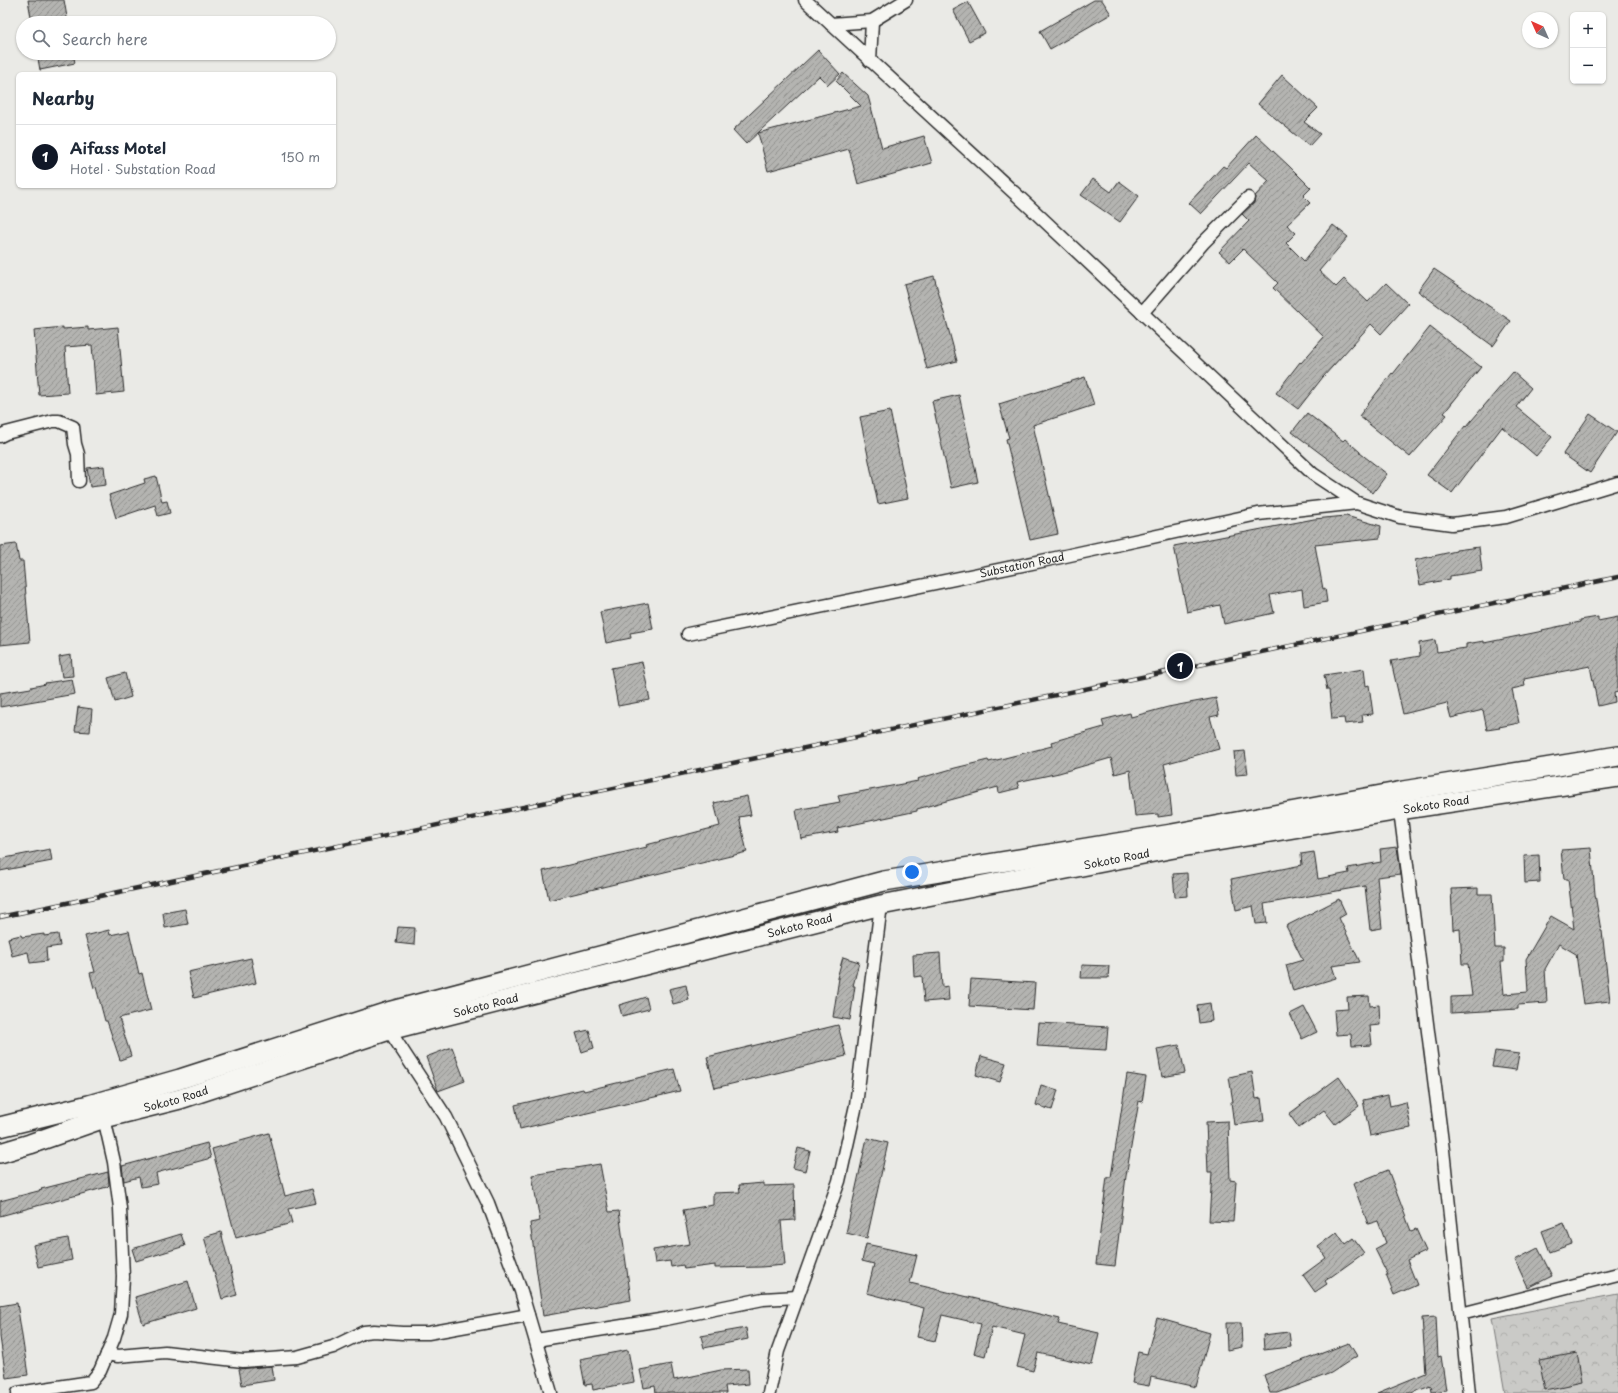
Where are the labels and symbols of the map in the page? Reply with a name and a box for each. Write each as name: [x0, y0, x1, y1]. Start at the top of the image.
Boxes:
north arrow: [1522, 12, 1558, 48]
street label: Substation Road: [978, 547, 1066, 582]
pin: 1: [1167, 651, 1193, 681]
street label: Sokoto Road: [1402, 791, 1470, 817]
street label: Sokoto Road: [1082, 844, 1151, 873]
your location: [902, 862, 922, 882]
street label: Sokoto Road: [765, 909, 834, 942]
street label: Sokoto Road: [451, 988, 520, 1021]
street label: Sokoto Road: [141, 1081, 210, 1116]

